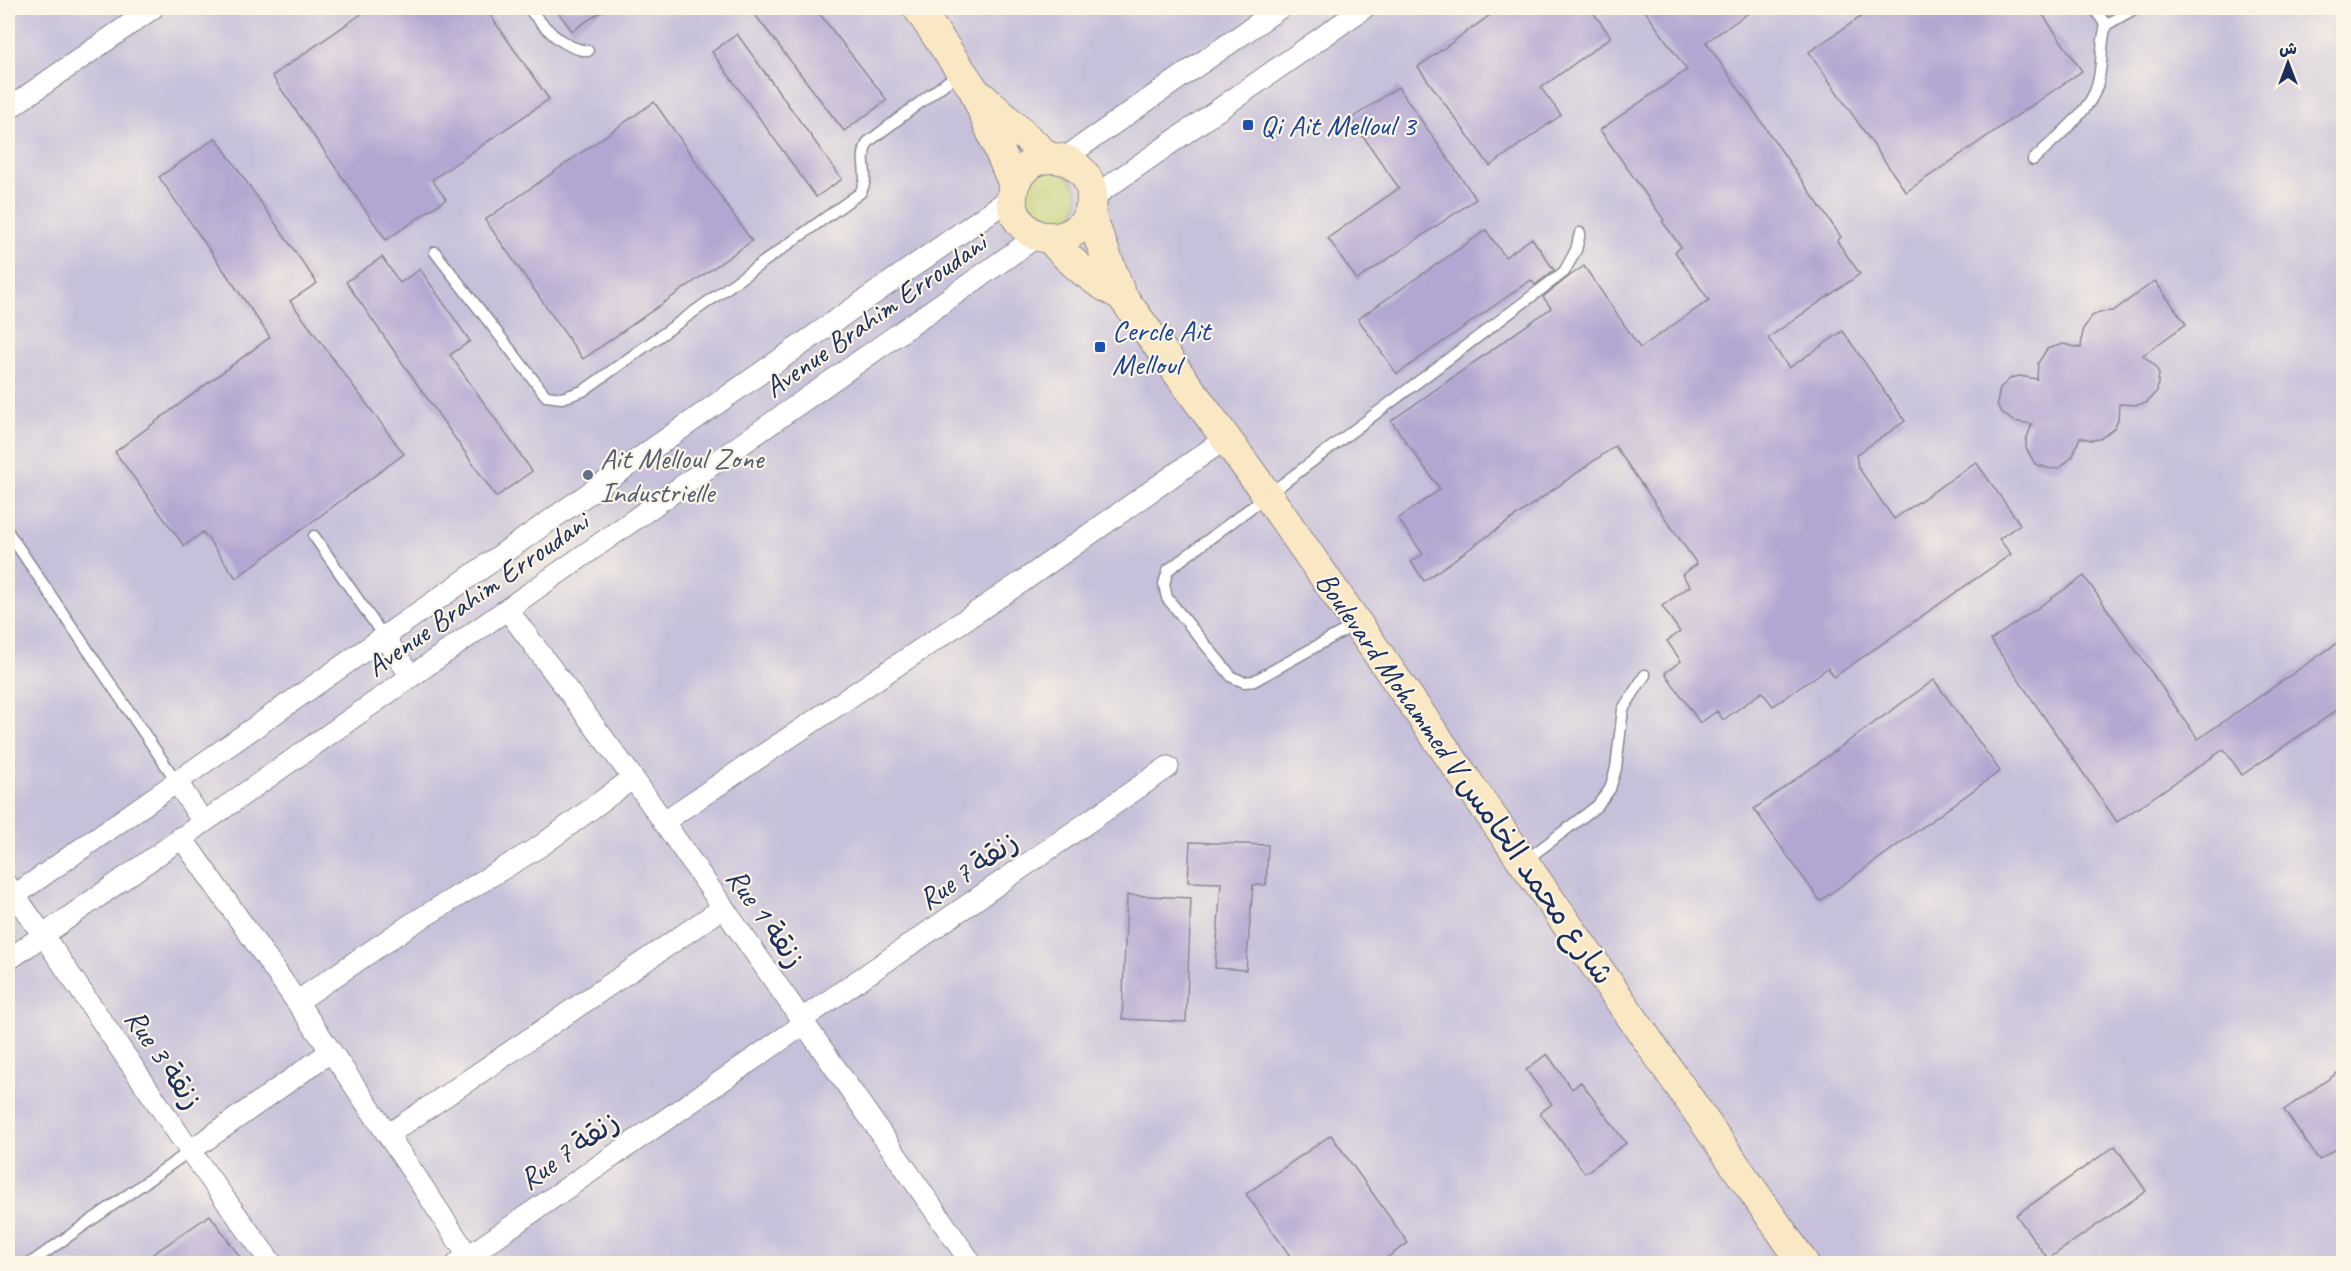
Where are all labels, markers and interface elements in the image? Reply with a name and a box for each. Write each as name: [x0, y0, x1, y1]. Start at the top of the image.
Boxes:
north arrow: [2258, 33, 2318, 93]
text: ش: [2279, 39, 2297, 59]
place label: Qi Ait Melloul 3: [1260, 106, 1418, 144]
marker: Qi Ait Melloul 3: [1241, 118, 1255, 132]
street label: Avenue Brahim Erroudani: [756, 222, 996, 406]
place label: Cercle Ait Melloul: [1112, 311, 1213, 383]
marker: Cercle Ait Melloul: [1093, 340, 1107, 354]
place label: Ait Melloul Zone Industrielle: [600, 439, 765, 511]
marker: Ait Melloul Zone Industrielle: [581, 468, 595, 482]
street label: Avenue Brahim Erroudani: [358, 501, 598, 685]
street label: Boulevard Mohammed V شارع محمد الخامس: [1306, 564, 1623, 993]
street label: Rue 7 زنقة: [911, 822, 1025, 918]
street label: Rue 1 زنقة: [718, 861, 814, 975]
street label: Rue 3 زنقة: [117, 1001, 211, 1117]
street label: Rue 7 زنقة: [512, 1102, 626, 1198]

